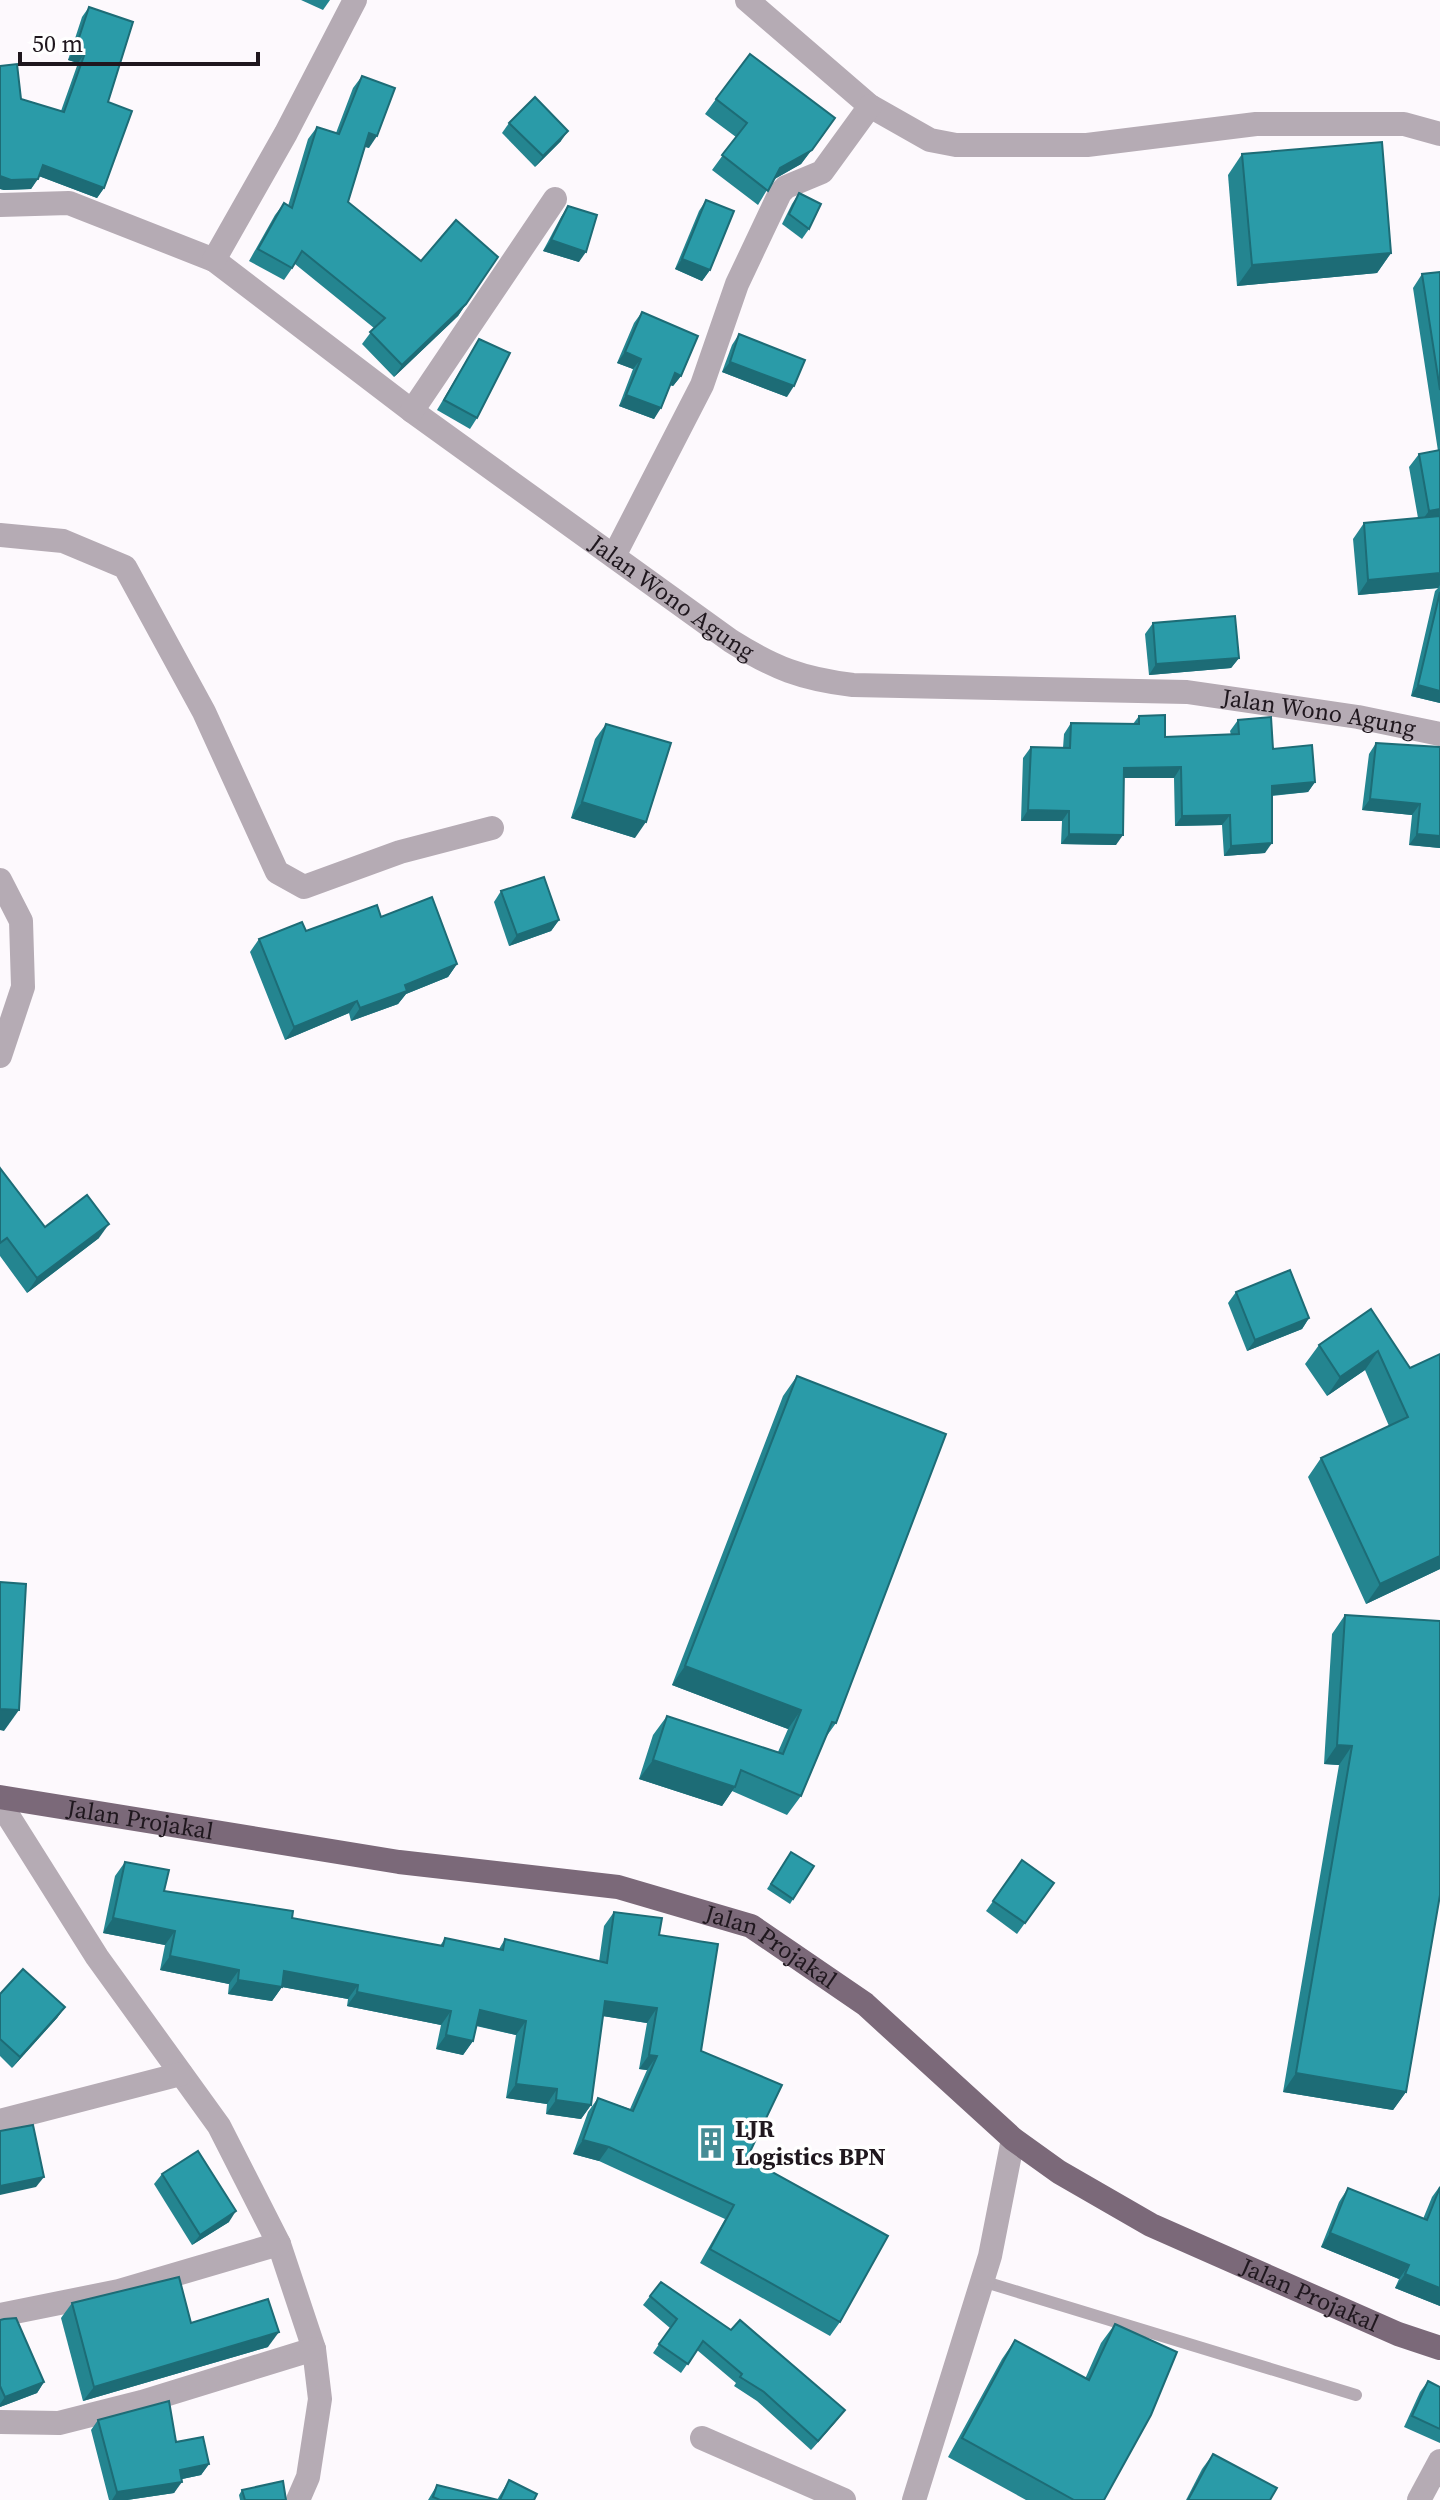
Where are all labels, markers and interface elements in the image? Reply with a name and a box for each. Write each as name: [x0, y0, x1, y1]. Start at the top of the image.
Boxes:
scale bar: [20, 16, 258, 66]
text: 50 m: [32, 27, 83, 60]
street label: Jalan Wono Agung: [582, 526, 761, 668]
street label: Jalan Wono Agung: [1219, 680, 1419, 745]
street label: Jalan Projakal: [63, 1791, 216, 1848]
street label: Jalan Projakal: [700, 1896, 844, 1996]
place label: LJR Logistics BPN: [735, 2112, 886, 2173]
building icon: LJR Logistics BPN: [694, 2126, 728, 2160]
street label: Jalan Projakal: [1235, 2249, 1384, 2340]

